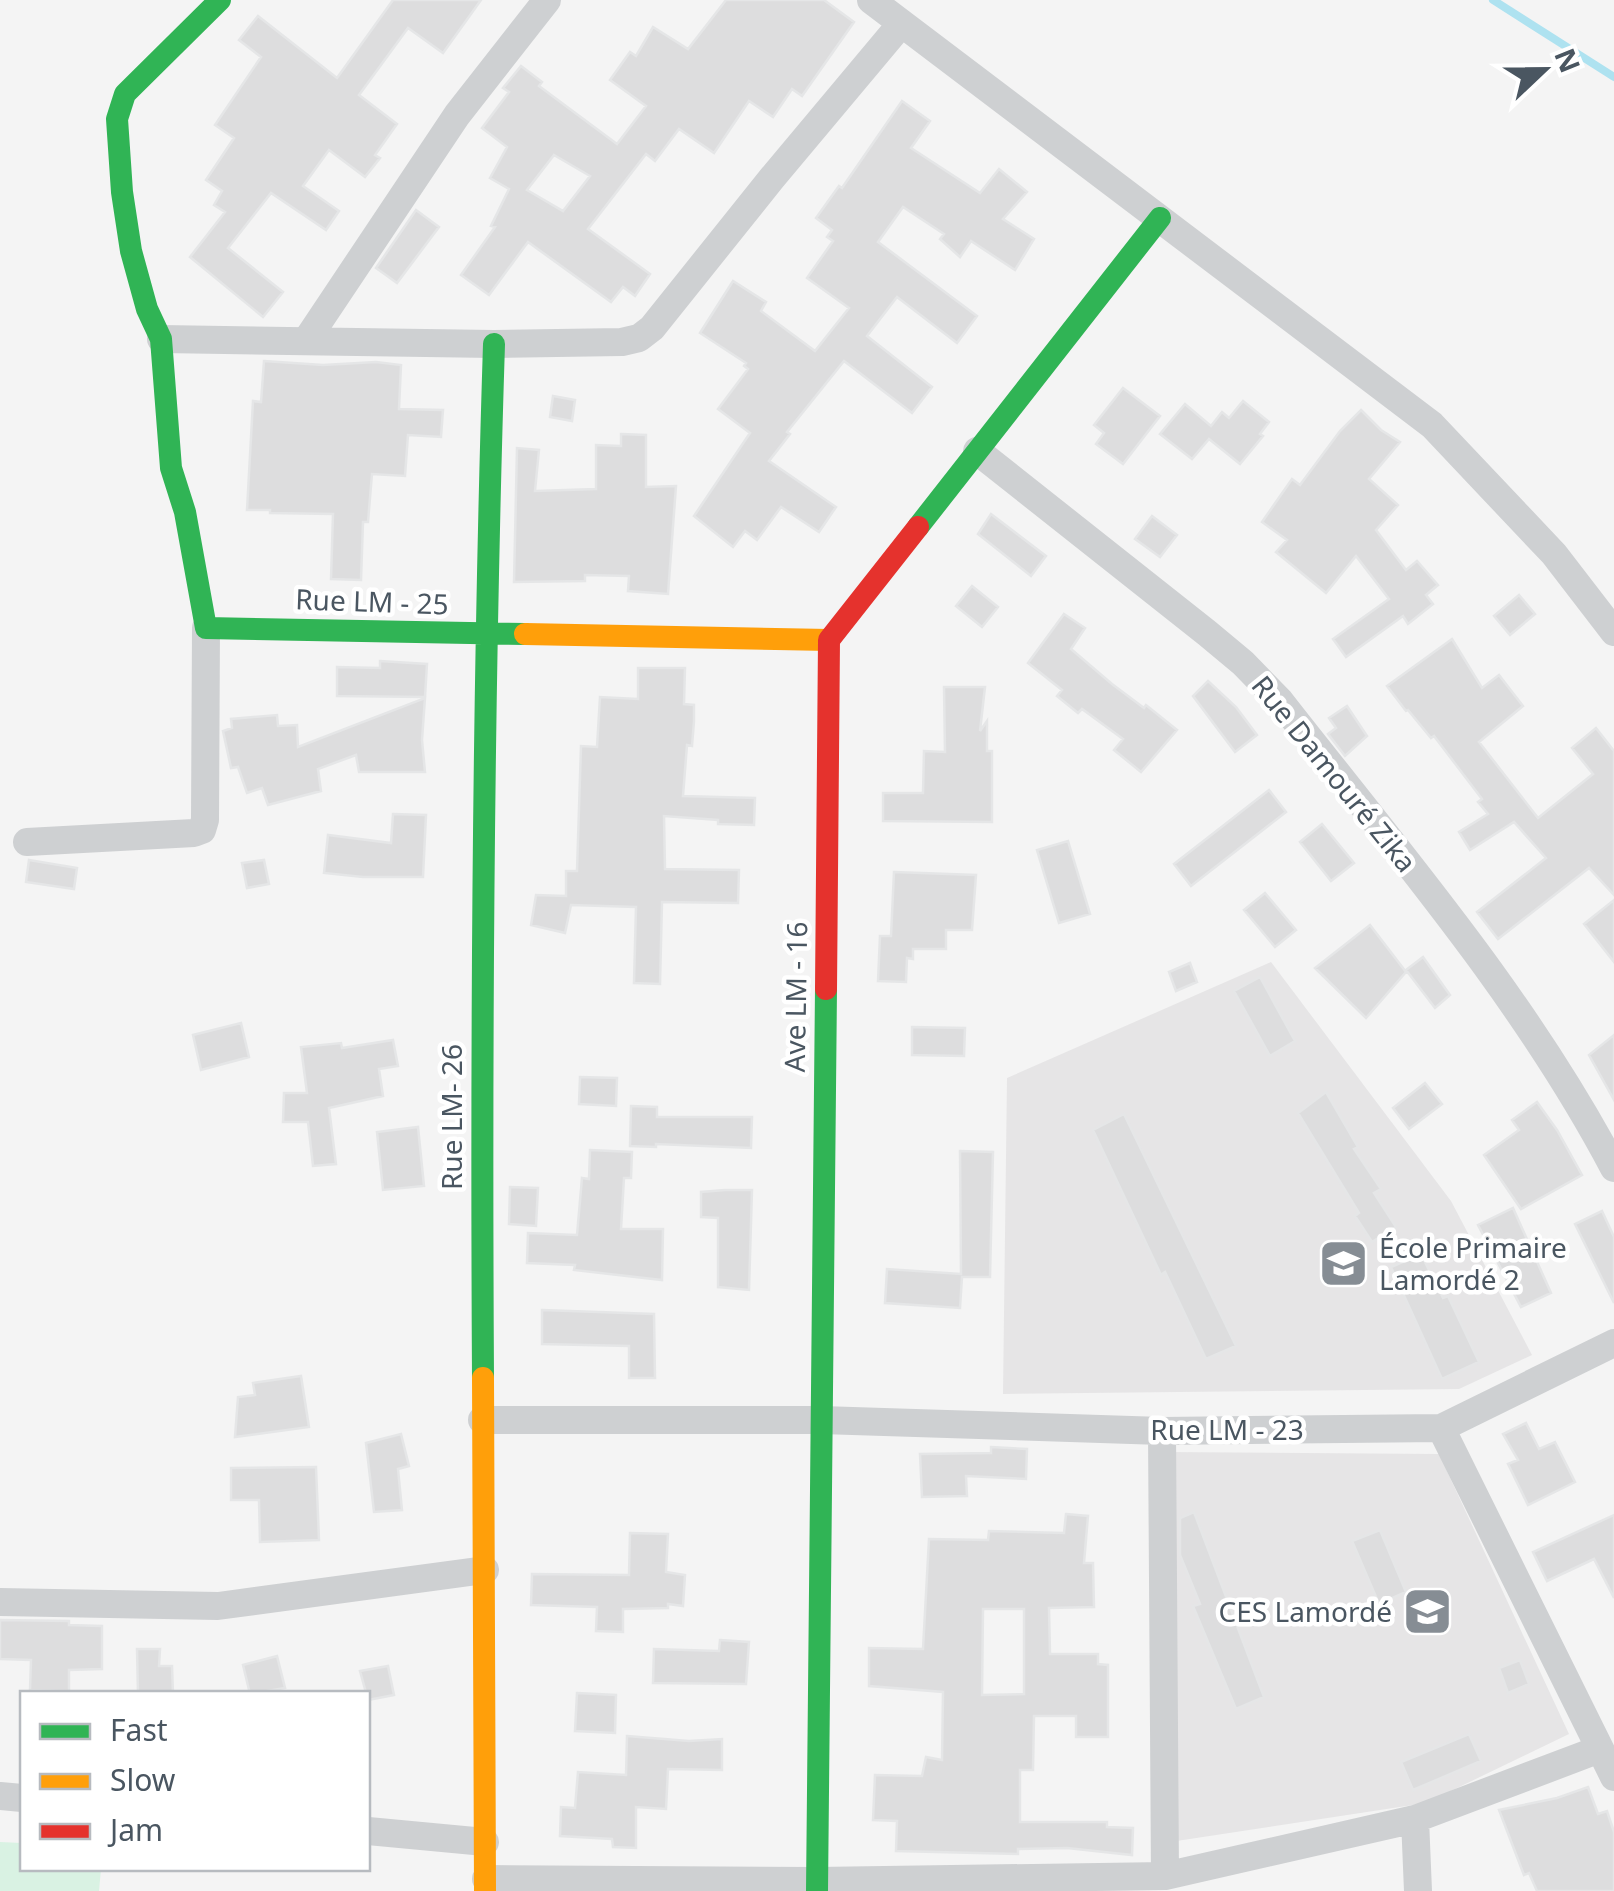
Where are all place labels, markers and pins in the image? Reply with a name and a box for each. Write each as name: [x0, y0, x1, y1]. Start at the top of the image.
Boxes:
place label: École Primaire Lamordé 2: [1379, 1228, 1567, 1298]
school or university icon: École Primaire Lamordé 2: [1318, 1238, 1370, 1290]
school or university icon: CES Lamordé: [1401, 1586, 1453, 1638]
place label: CES Lamordé: [1219, 1592, 1392, 1630]

